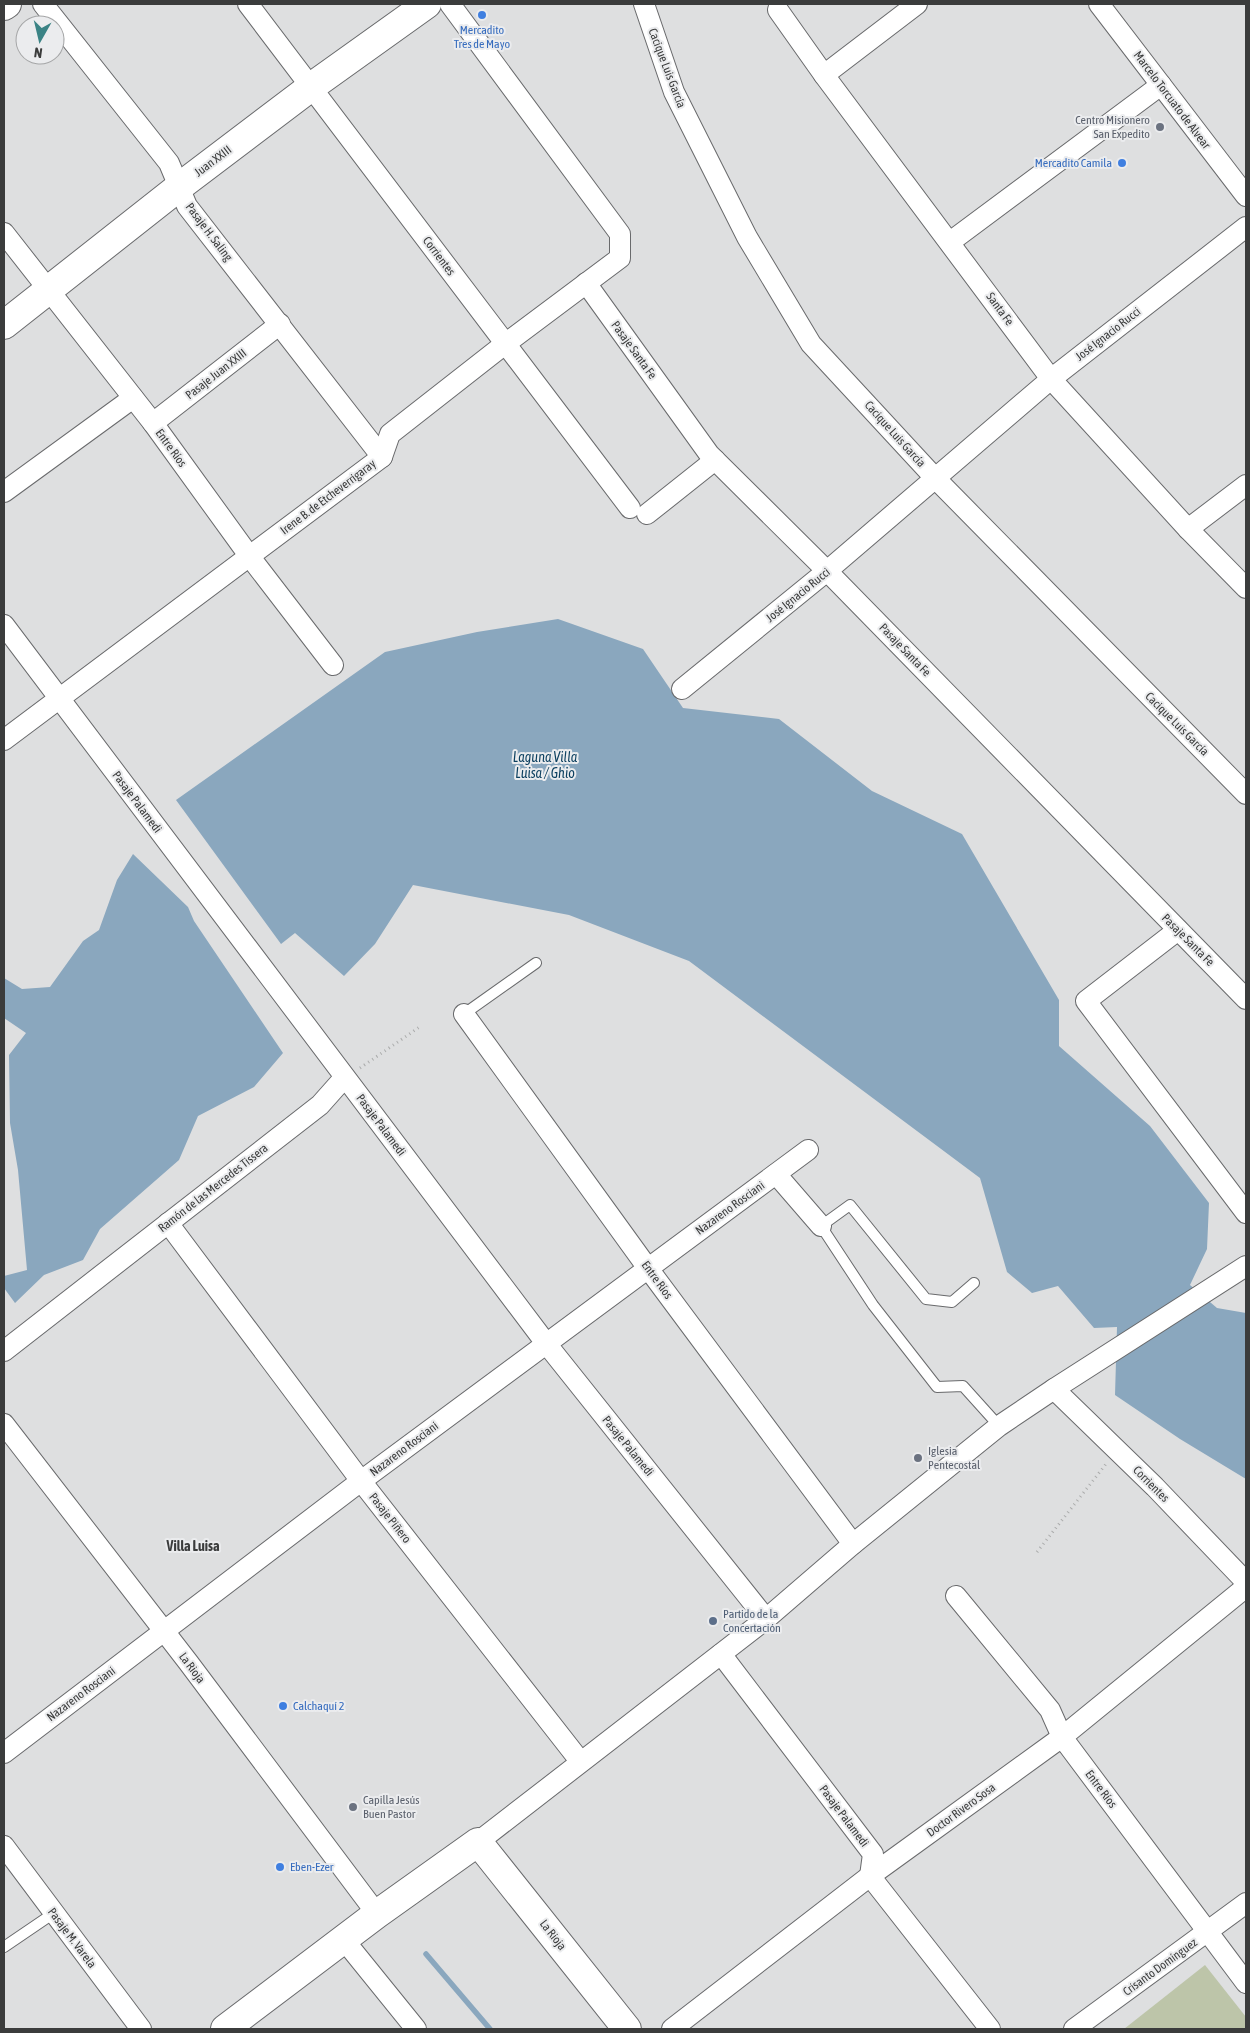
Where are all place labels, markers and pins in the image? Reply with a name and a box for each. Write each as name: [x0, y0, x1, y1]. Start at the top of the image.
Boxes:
marker: Mercadito Tres de Mayo: [476, 9, 488, 21]
place label: Mercadito Tres de Mayo: [454, 23, 510, 51]
place label: Centro Misionero San Expedito: [1075, 113, 1150, 141]
marker: Centro Misionero San Expedito: [1154, 121, 1166, 133]
place label: Mercadito Camila: [1035, 156, 1112, 170]
marker: Mercadito Camila: [1116, 157, 1128, 169]
place label: Iglesia Pentecostal: [928, 1444, 981, 1472]
marker: Iglesia Pentecostal: [912, 1452, 924, 1464]
place label: Partido de la Concertación: [723, 1607, 781, 1635]
marker: Partido de la Concertación: [707, 1615, 719, 1627]
place label: Calchaquí 2: [293, 1699, 344, 1713]
marker: Calchaquí 2: [277, 1700, 289, 1712]
place label: Capilla Jesús Buen Pastor: [363, 1793, 420, 1821]
marker: Capilla Jesús Buen Pastor: [347, 1801, 359, 1813]
place label: Eben-Ezer: [290, 1860, 334, 1874]
marker: Eben-Ezer: [274, 1861, 286, 1873]

